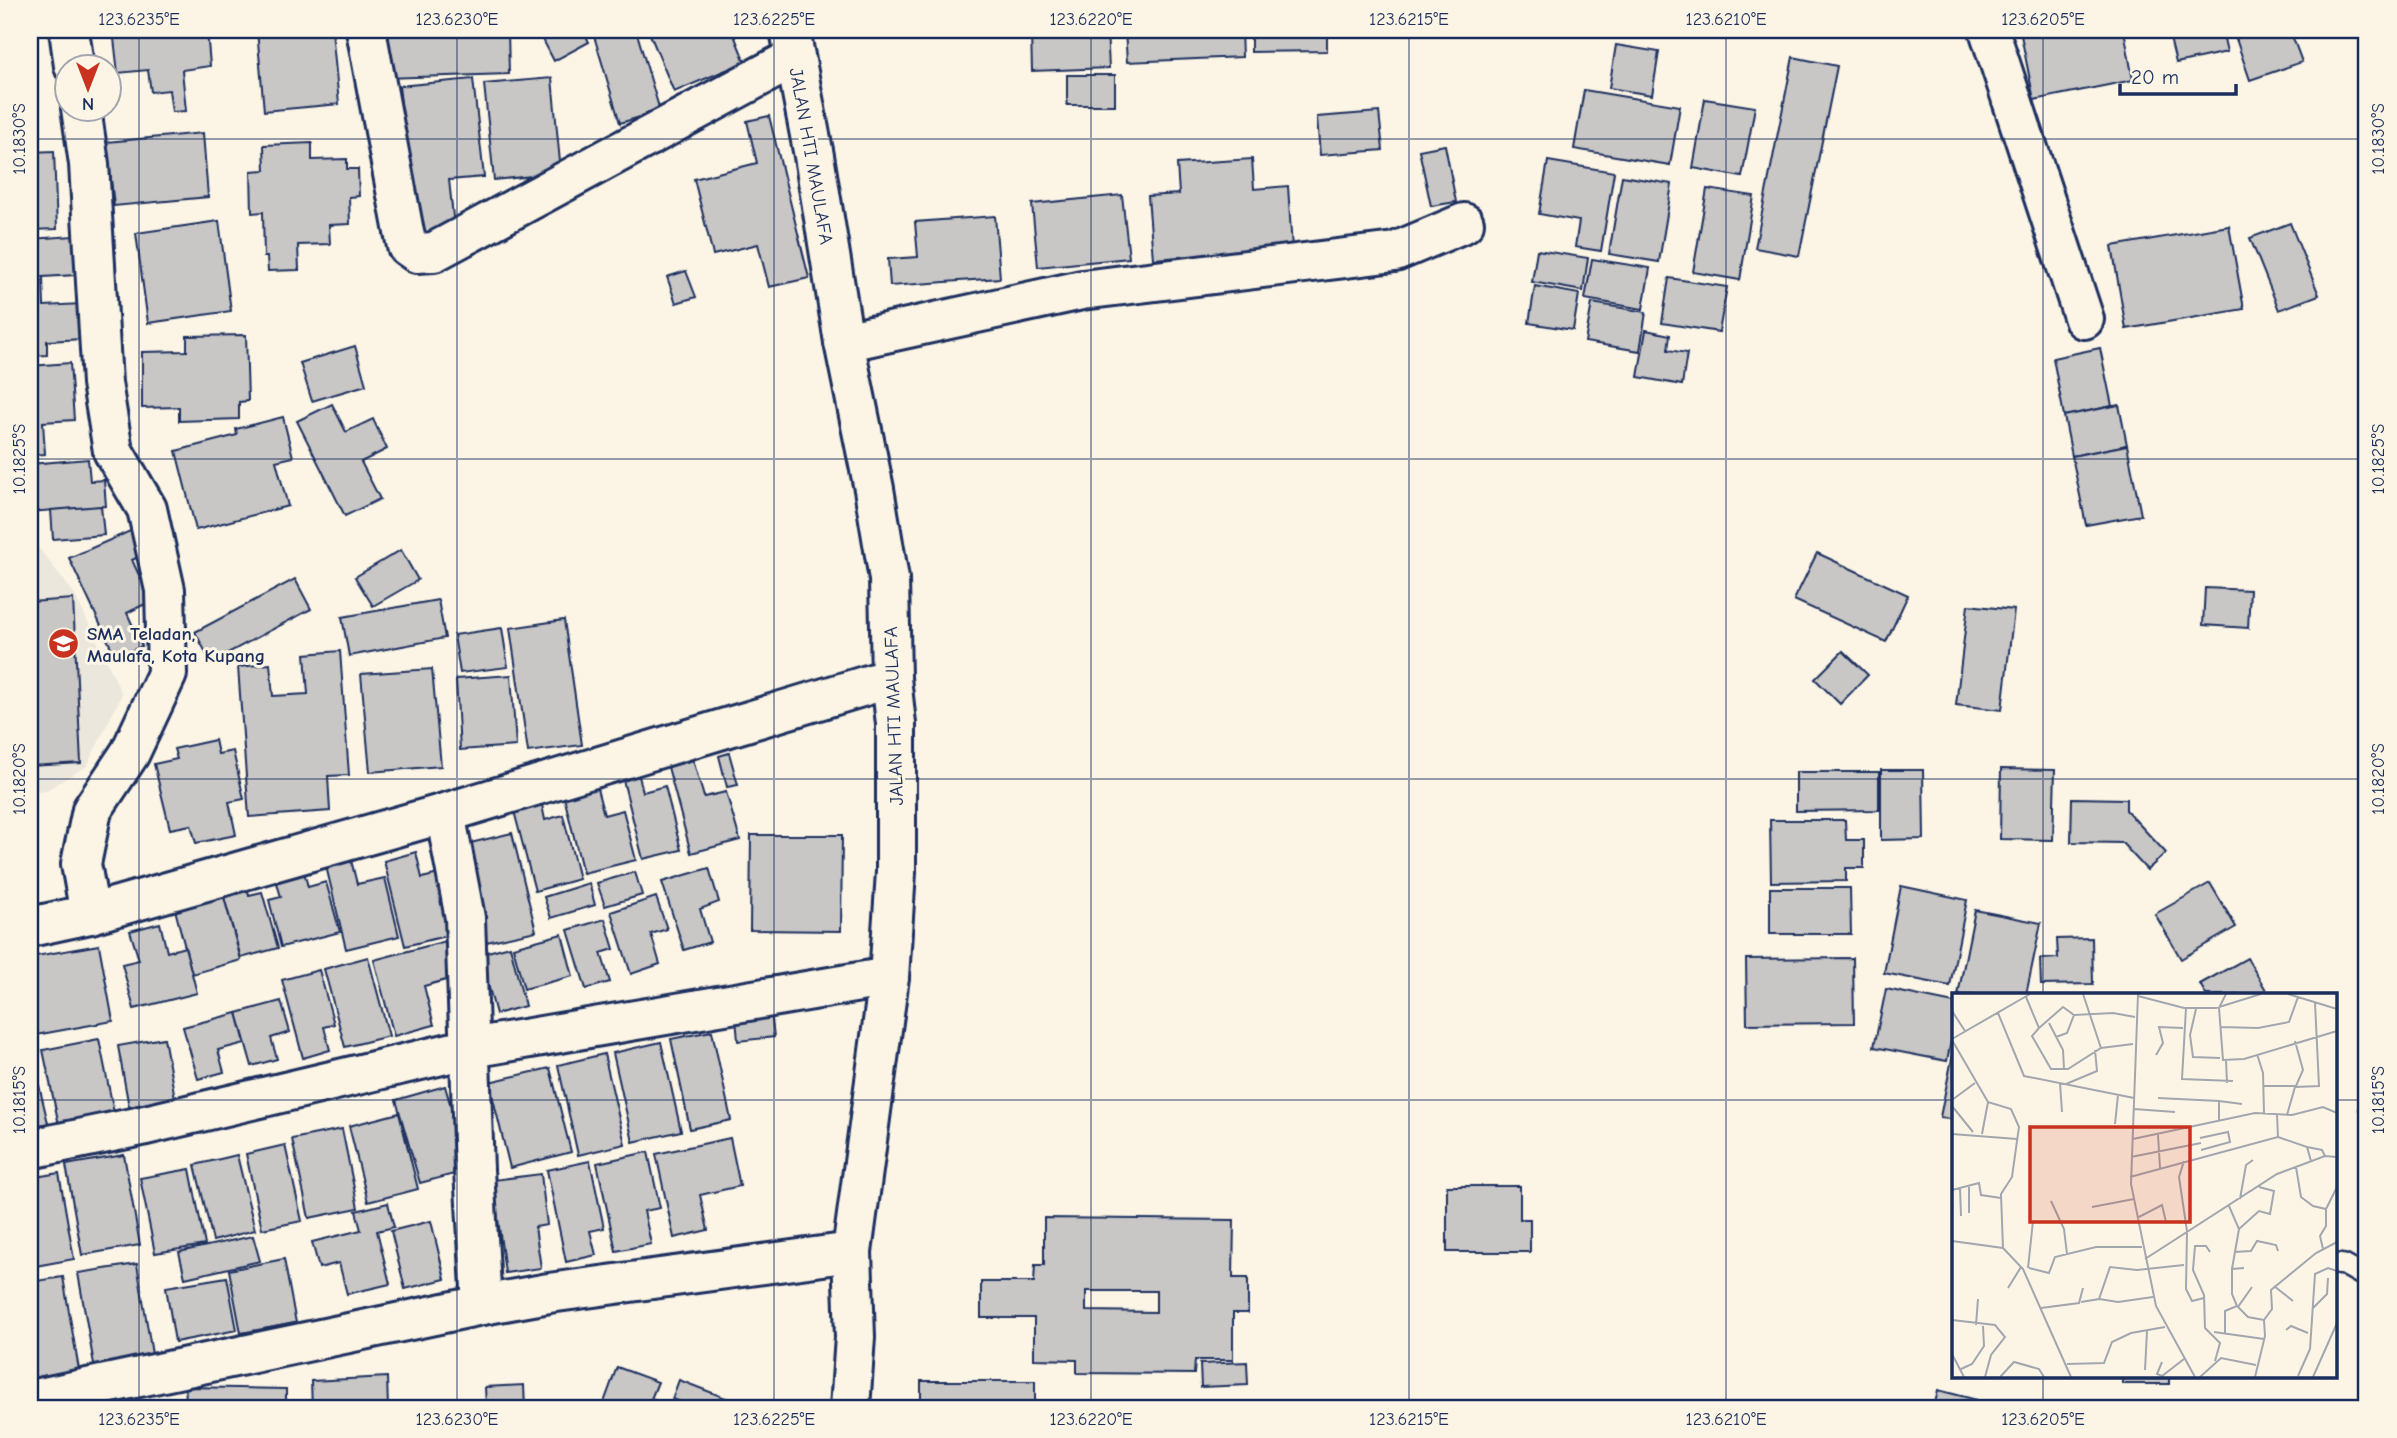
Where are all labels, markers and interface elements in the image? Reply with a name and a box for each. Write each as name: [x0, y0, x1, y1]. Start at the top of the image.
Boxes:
text: 123.6235°E: [98, 9, 180, 30]
text: 123.6230°E: [416, 9, 499, 30]
text: 123.6225°E: [733, 9, 815, 30]
text: 123.6220°E: [1049, 9, 1133, 30]
text: 123.6215°E: [1369, 9, 1449, 30]
text: 123.6210°E: [1686, 9, 1767, 30]
text: 123.6205°E: [2001, 9, 2085, 30]
north arrow: [52, 52, 122, 122]
scale bar: [2120, 52, 2236, 96]
text: 20 m: [2131, 65, 2179, 89]
street label: JALAN HTI MAULAFA: [785, 66, 837, 246]
text: N: [82, 93, 94, 115]
text: 10.1830°S: [9, 103, 30, 175]
text: 10.1830°S: [2368, 103, 2389, 175]
text: 10.1825°S: [9, 424, 30, 494]
text: 10.1825°S: [2368, 424, 2389, 494]
place label: SMA Teladan, Maulafa, Kota Kupang: [87, 623, 265, 667]
street label: JALAN HTI MAULAFA: [880, 626, 908, 806]
school or university icon: SMA Teladan, Maulafa, Kota Kupang: [47, 627, 81, 661]
text: 10.1820°S: [9, 743, 30, 815]
text: 10.1820°S: [2368, 743, 2389, 815]
inset map: [1952, 993, 2338, 1378]
text: 10.1815°S: [9, 1066, 30, 1134]
text: 10.1815°S: [2368, 1066, 2389, 1134]
text: 123.6235°E: [98, 1409, 180, 1430]
text: 123.6230°E: [416, 1409, 499, 1430]
text: 123.6225°E: [733, 1409, 815, 1430]
text: 123.6220°E: [1049, 1409, 1133, 1430]
text: 123.6215°E: [1369, 1409, 1449, 1430]
text: 123.6210°E: [1686, 1409, 1767, 1430]
text: 123.6205°E: [2001, 1409, 2085, 1430]

